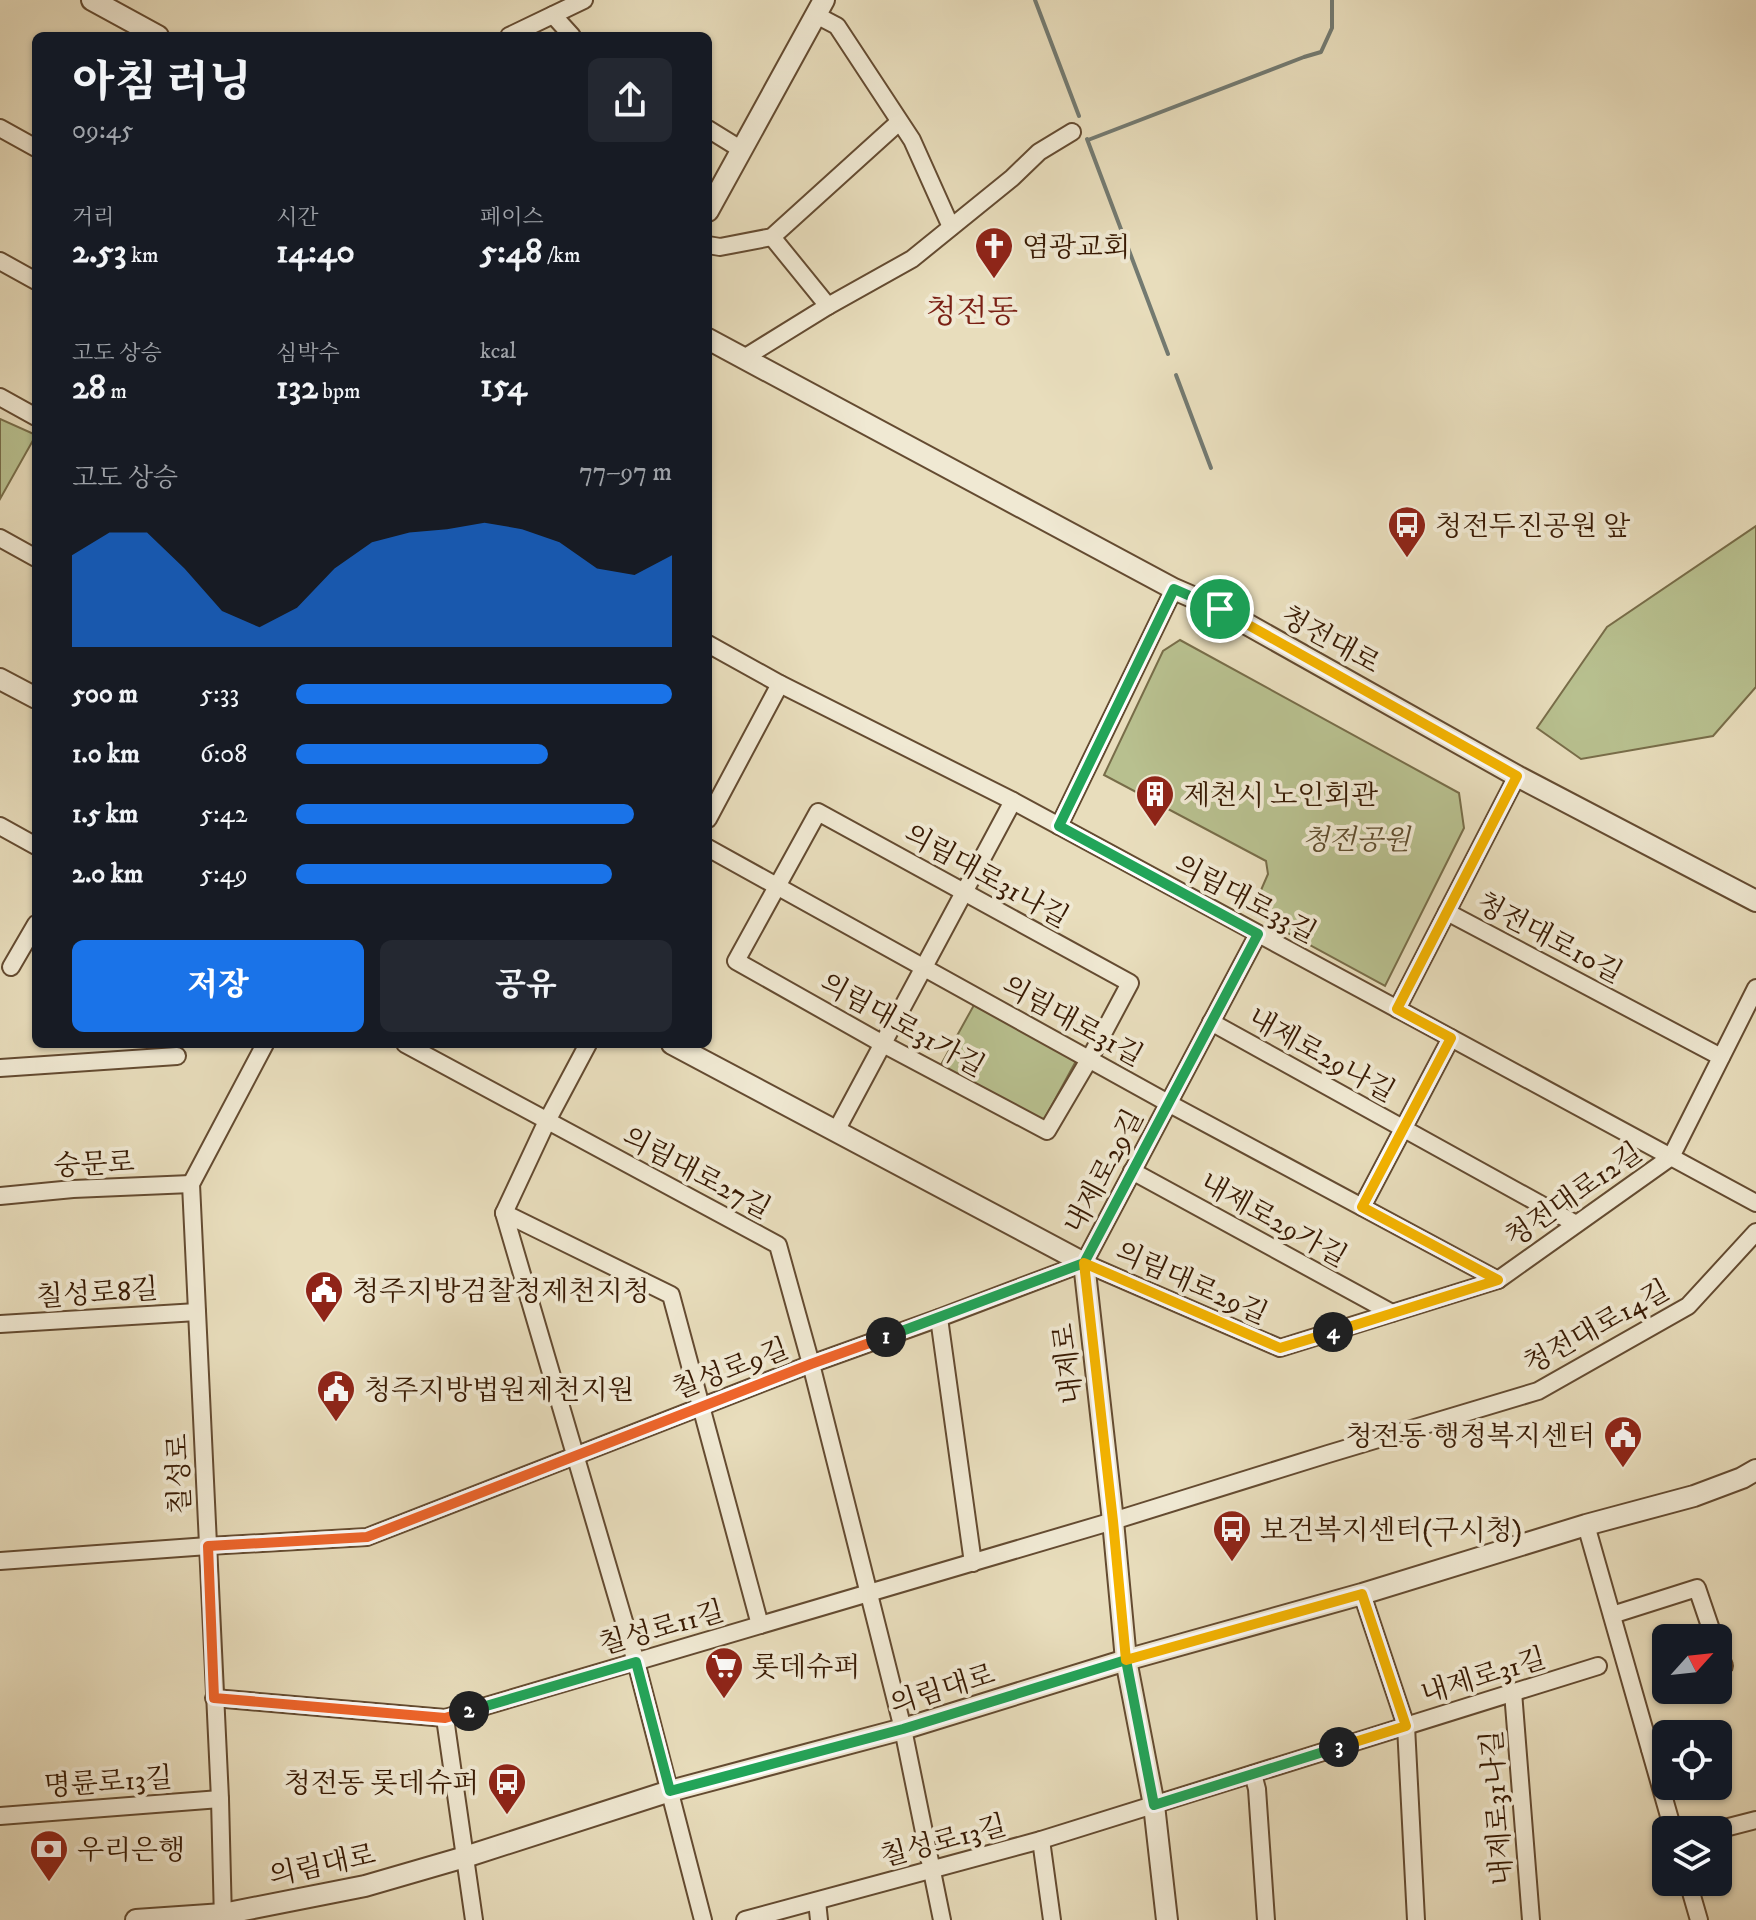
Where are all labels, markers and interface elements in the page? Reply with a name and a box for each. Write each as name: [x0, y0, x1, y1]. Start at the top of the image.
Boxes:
text: 아침 러닝: [72, 56, 251, 111]
button: share: [588, 58, 672, 142]
text: 09:45: [72, 114, 133, 147]
text: 거리: [72, 204, 115, 231]
text: 시간: [276, 204, 319, 231]
text: 페이스: [480, 204, 544, 231]
church icon: 염광교회: [973, 225, 1015, 280]
place label: 염광교회: [1022, 230, 1130, 265]
text: 2.53: [72, 231, 126, 273]
text: 14:40: [276, 231, 355, 273]
text: 5:48: [480, 231, 542, 273]
text: km: [126, 242, 159, 269]
text: /km: [542, 242, 581, 269]
district label: 청전동: [926, 293, 1018, 333]
text: kcal: [480, 338, 516, 365]
text: 고도 상승: [72, 340, 162, 367]
text: 심박수: [276, 340, 340, 367]
text: 154: [480, 365, 527, 407]
text: 28: [72, 367, 106, 409]
text: 132: [276, 367, 318, 409]
text: m: [106, 378, 127, 405]
text: bpm: [318, 378, 360, 405]
text: 77–97 m: [579, 456, 672, 489]
text: 고도 상승: [72, 462, 178, 495]
bus stop icon: 청전두진공원 앞: [1386, 504, 1428, 559]
place label: 청전두진공원 앞: [1435, 509, 1630, 544]
pin: [1186, 575, 1254, 643]
icon: arrive: [1198, 587, 1242, 631]
street label: 청전대로: [1274, 599, 1386, 682]
text: 500 m: [72, 678, 138, 711]
text: 5:33: [200, 678, 239, 711]
text: 1.0 km: [72, 738, 140, 771]
text: 6:08: [200, 738, 247, 771]
building icon: 제천시 노인회관: [1134, 773, 1176, 828]
place label: 제천시 노인회관: [1183, 778, 1378, 813]
text: 1.5 km: [72, 798, 138, 831]
text: 5:42: [200, 798, 247, 831]
street label: 의림대로31나길: [898, 817, 1075, 936]
park label: 청전공원: [1302, 823, 1412, 858]
street label: 의림대로33길: [1168, 847, 1322, 951]
text: 2.0 km: [72, 858, 143, 891]
text: 5:49: [200, 858, 248, 891]
street label: 청전대로10길: [1470, 885, 1628, 991]
button: 저장: [72, 940, 364, 1032]
button: 공유: [380, 940, 672, 1032]
street label: 의림대로31가길: [814, 966, 991, 1085]
street label: 의림대로31길: [996, 968, 1149, 1074]
street label: 내제로29나길: [1242, 1001, 1401, 1110]
street label: 내제로29길: [1057, 1103, 1152, 1240]
street label: 의림대로27길: [616, 1120, 777, 1227]
street label: 청전대로12길: [1499, 1135, 1649, 1255]
street label: 숭문로: [53, 1145, 136, 1184]
street label: 내제로29가길: [1194, 1166, 1353, 1275]
street label: 의림대로29길: [1110, 1234, 1273, 1333]
public building icon: 청주지방검찰청제천지청: [303, 1269, 345, 1324]
street label: 칠성로8길: [35, 1272, 159, 1315]
street label: 청전대로14길: [1518, 1273, 1676, 1382]
place label: 청주지방검찰청제천지청: [352, 1274, 650, 1309]
pin: 4: [1313, 1312, 1353, 1352]
pin: 1: [866, 1317, 906, 1357]
text: 4: [1327, 1318, 1339, 1345]
street label: 내제로: [1046, 1321, 1091, 1406]
text: 1: [882, 1323, 890, 1350]
street label: 칠성로9길: [667, 1331, 794, 1408]
public building icon: 청주지방법원제천지원: [315, 1368, 357, 1423]
place label: 청주지방법원제천지원: [364, 1373, 634, 1408]
public building icon: 청전동 행정복지센터: [1602, 1414, 1644, 1469]
place label: 청전동 행정복지센터: [1346, 1419, 1595, 1454]
street label: 칠성로: [161, 1433, 198, 1515]
bus stop icon: 보건복지센터(구시청): [1211, 1508, 1253, 1563]
place label: 보건복지센터(구시청): [1260, 1513, 1522, 1548]
street label: 칠성로11길: [595, 1594, 728, 1663]
north arrow: [1652, 1624, 1732, 1704]
map controls: [1652, 1624, 1732, 1896]
street label: 내제로31길: [1417, 1641, 1550, 1712]
supermarket icon: 롯데슈퍼: [703, 1645, 745, 1700]
place label: 롯데슈퍼: [752, 1650, 860, 1685]
street label: 의림대로: [886, 1657, 999, 1722]
pin: 2: [449, 1691, 489, 1731]
text: 2: [464, 1697, 474, 1724]
button: locate: [1652, 1720, 1732, 1800]
pin: 3: [1319, 1727, 1359, 1767]
street label: 내제로31나길: [1475, 1729, 1520, 1887]
text: 3: [1335, 1733, 1343, 1760]
street label: 명륜로13길: [43, 1761, 174, 1804]
bus stop icon: 청전동 롯데슈퍼: [486, 1761, 528, 1816]
place label: 청전동 롯데슈퍼: [284, 1766, 479, 1801]
street label: 칠성로13길: [877, 1808, 1010, 1875]
button: layers: [1652, 1816, 1732, 1896]
bank icon: 우리은행: [28, 1828, 70, 1883]
place label: 우리은행: [77, 1833, 185, 1868]
street label: 의림대로: [266, 1837, 379, 1894]

